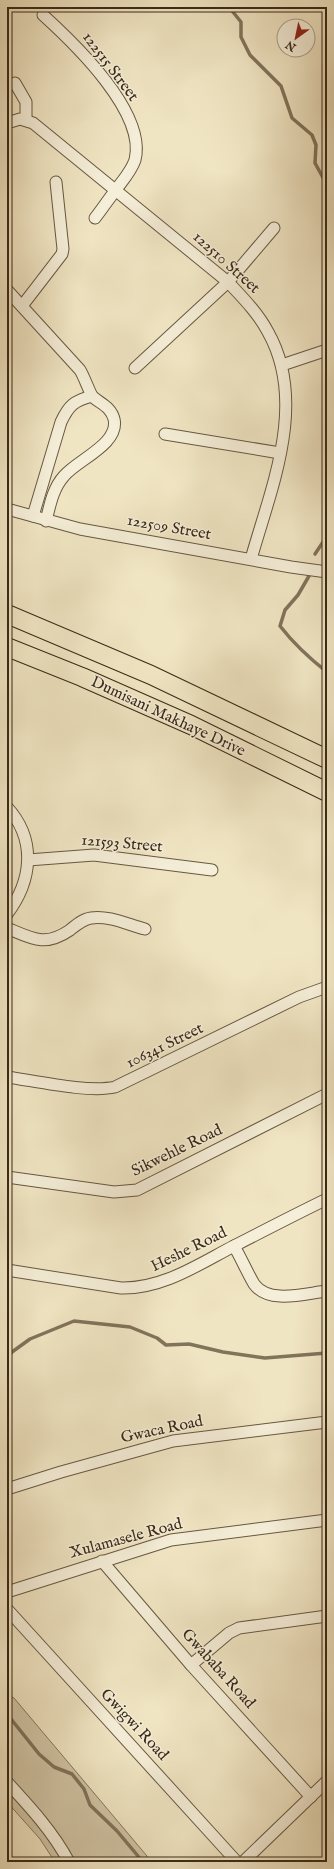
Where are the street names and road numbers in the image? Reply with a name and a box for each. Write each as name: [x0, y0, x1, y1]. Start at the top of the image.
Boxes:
street label: 122515 Street: [77, 28, 143, 106]
street label: 122510 Street: [188, 228, 264, 299]
street label: 122509 Street: [126, 511, 213, 545]
street label: Dumisani Makhaye Drive: [88, 672, 248, 762]
street label: 121593 Street: [81, 830, 164, 858]
street label: 106341 Street: [123, 1018, 207, 1073]
street label: Sikwehle Road: [128, 1120, 226, 1182]
street label: Heshe Road: [148, 1223, 231, 1277]
street label: Gwaca Road: [119, 1411, 205, 1448]
street label: Xulamasele Road: [67, 1514, 185, 1564]
street label: Gwababa Road: [177, 1625, 259, 1713]
street label: Gwigwi Road: [96, 1685, 173, 1765]

